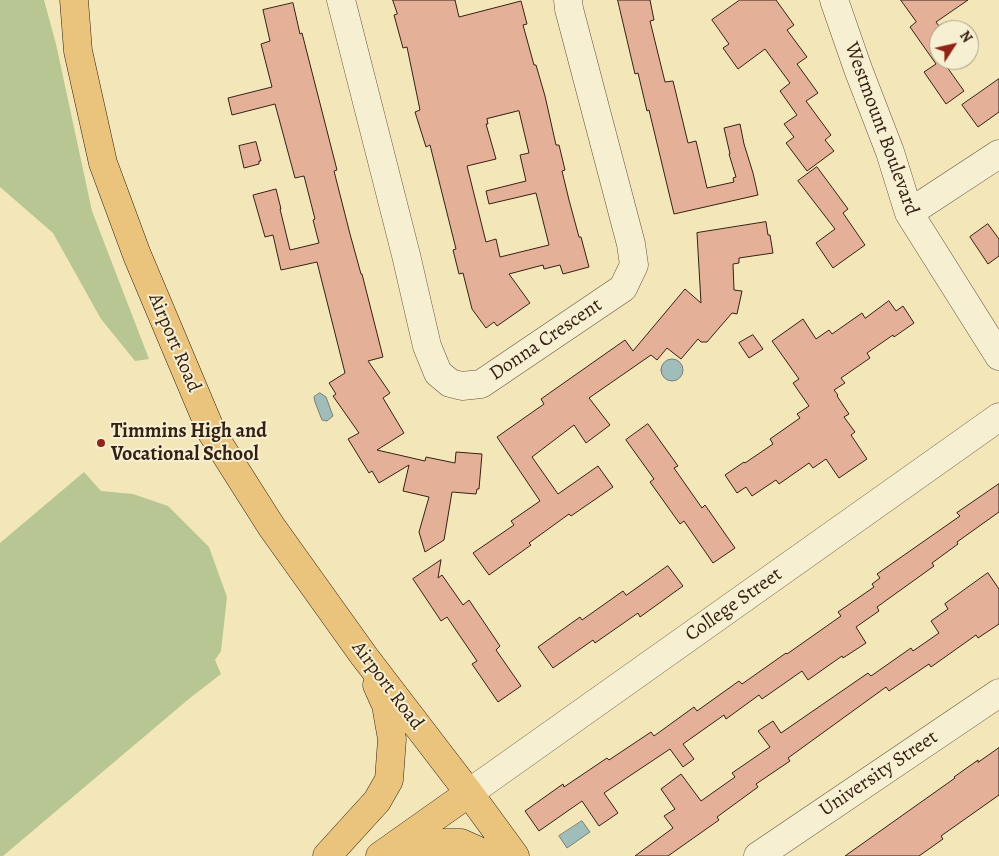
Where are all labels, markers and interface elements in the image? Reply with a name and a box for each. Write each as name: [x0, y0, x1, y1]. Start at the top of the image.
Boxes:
north arrow: [929, 20, 979, 70]
text: N: [955, 27, 977, 46]
street label: Westmount Boulevard: [839, 39, 923, 219]
street label: Airport Road: [142, 290, 206, 396]
street label: Donna Crescent: [485, 294, 607, 386]
place label: Timmins High and Vocational School: [111, 420, 267, 467]
marker: Timmins High and Vocational School: [95, 437, 107, 449]
street label: College Street: [681, 563, 787, 647]
street label: Airport Road: [346, 637, 428, 735]
street label: University Street: [815, 726, 943, 822]

